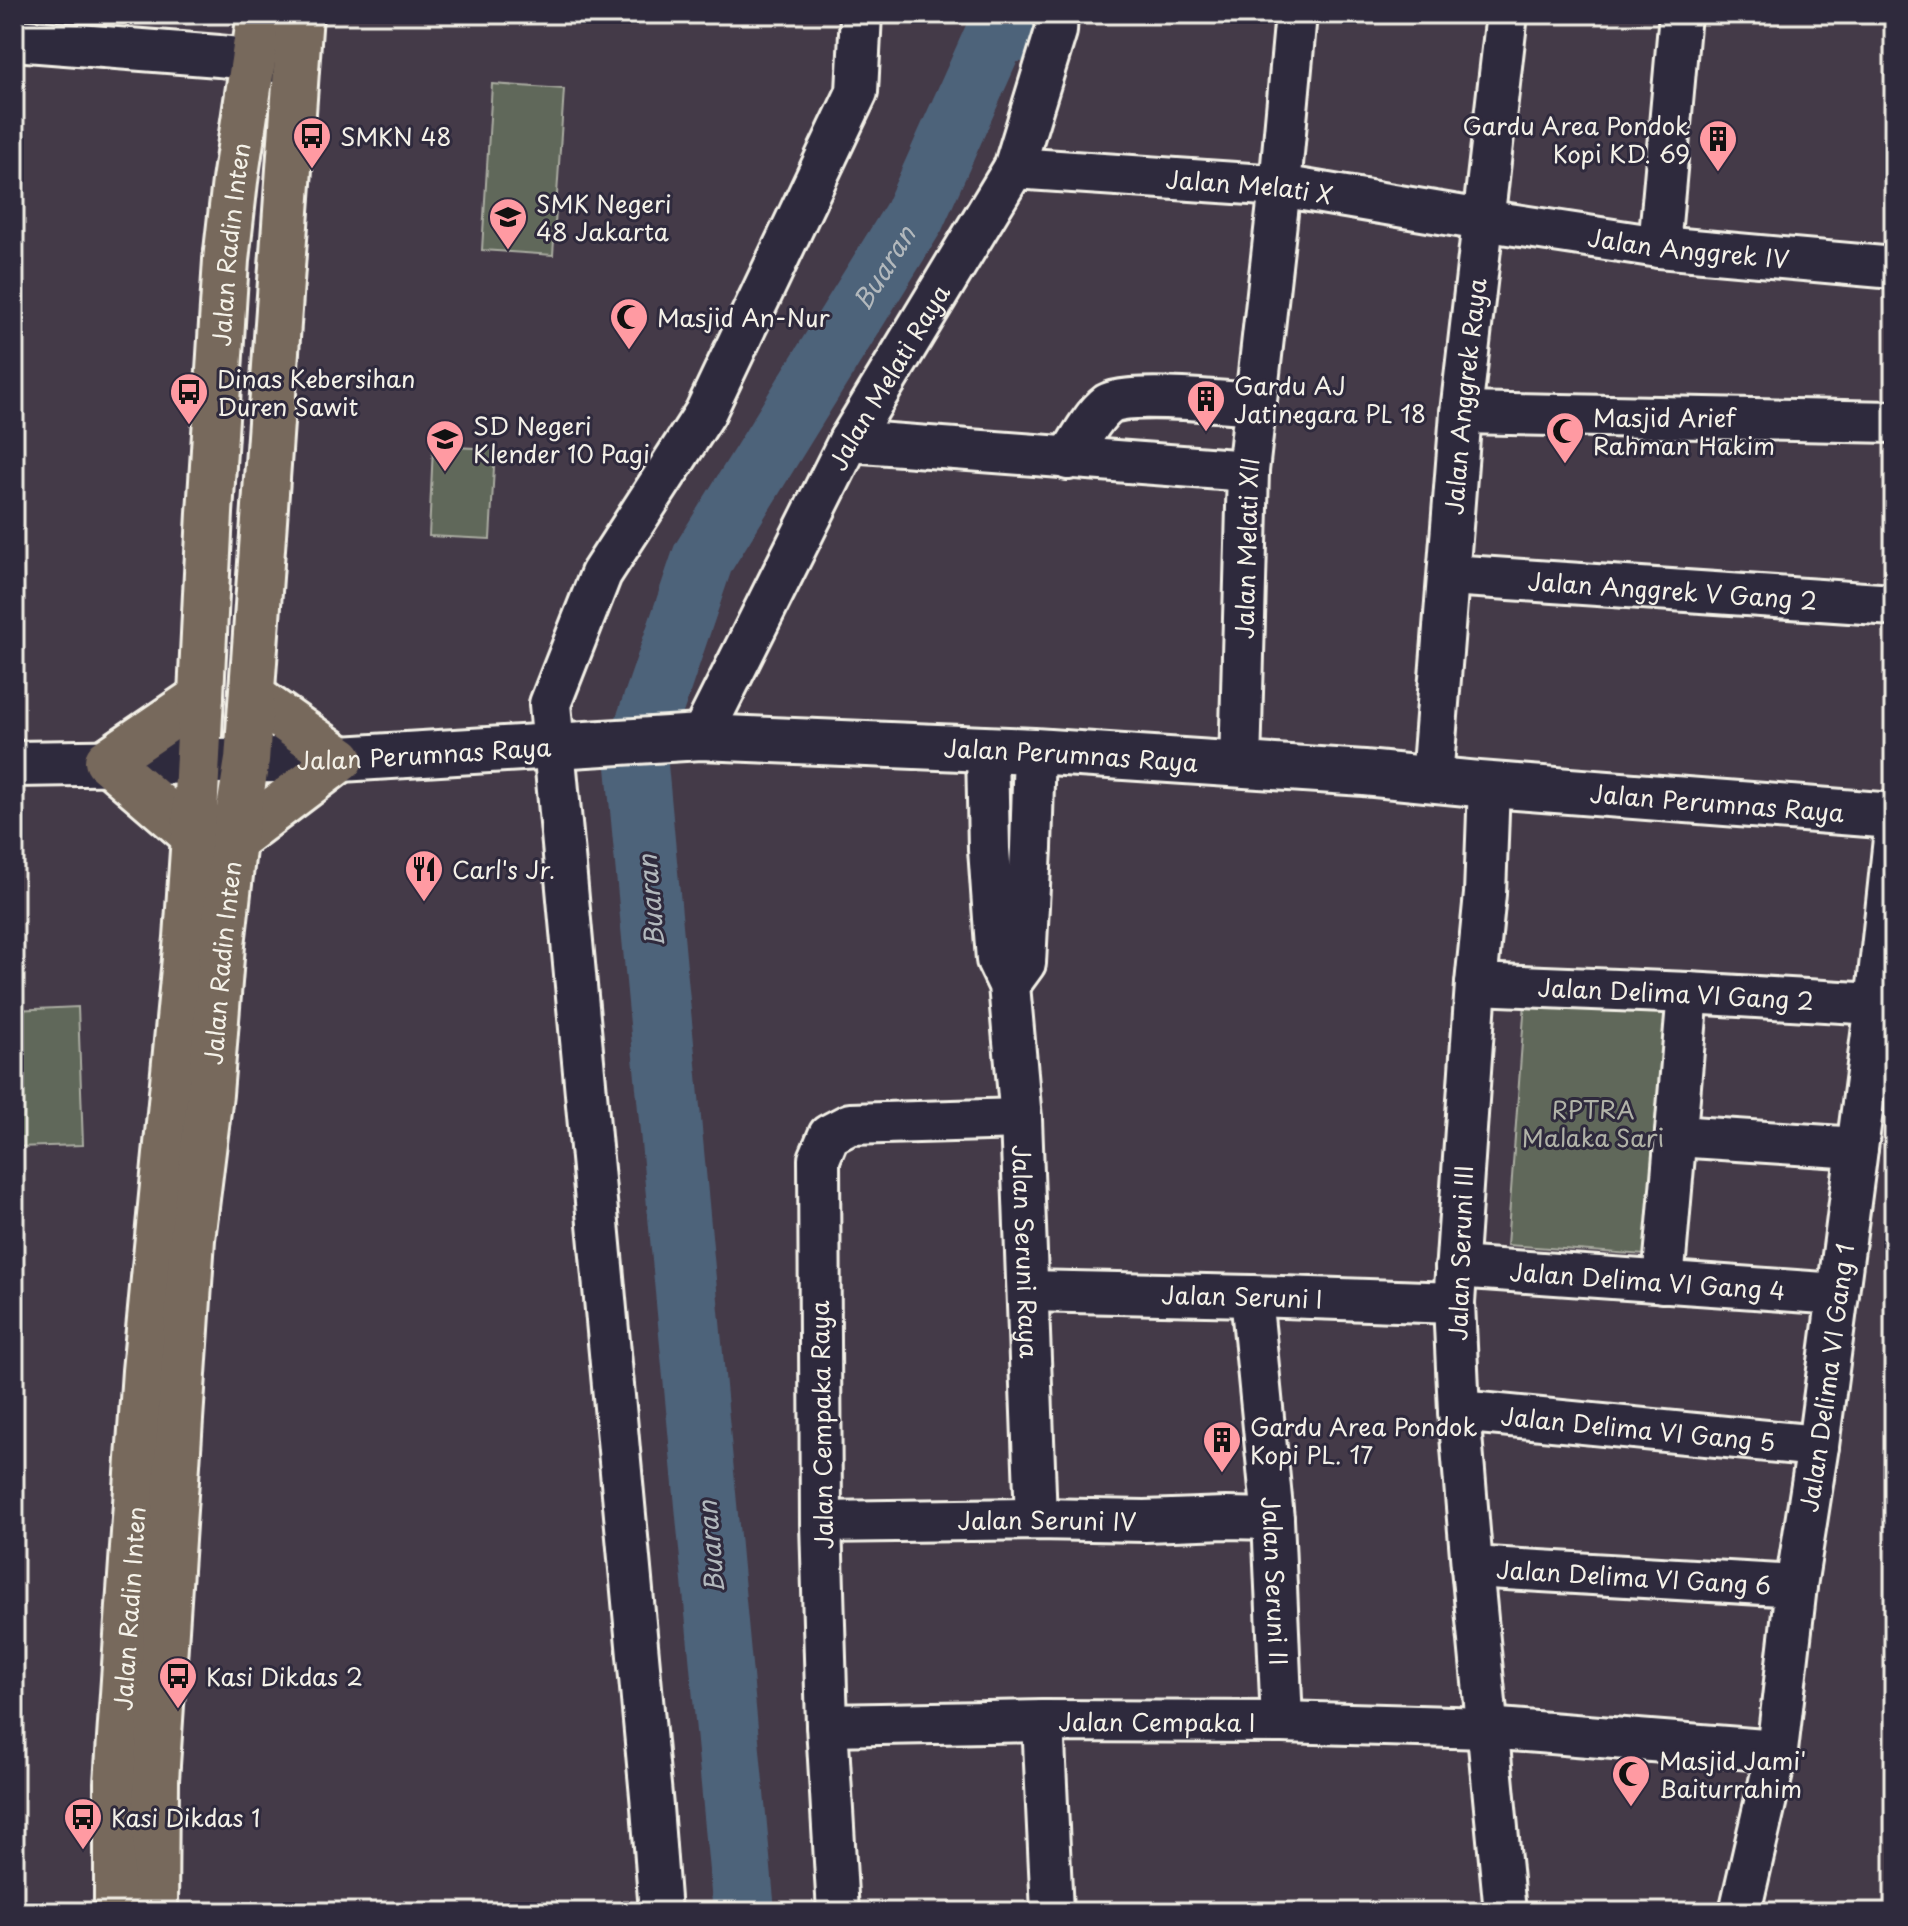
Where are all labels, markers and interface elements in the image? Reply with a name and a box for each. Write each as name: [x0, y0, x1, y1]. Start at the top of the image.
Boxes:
place label: Gardu Area Pondok Kopi KD. 69: [1463, 107, 1690, 171]
bus stop icon: SMKN 48: [291, 115, 333, 170]
place label: SMKN 48: [340, 118, 451, 154]
building icon: Gardu Area Pondok Kopi KD. 69: [1697, 118, 1739, 173]
street label: Jalan Radin Inten: [203, 140, 259, 347]
street label: Jalan Melati X: [1164, 160, 1336, 213]
place label: SMK Negeri 48 Jakarta: [536, 185, 672, 249]
school or university icon: SMK Negeri 48 Jakarta: [487, 196, 529, 251]
water label: Buaran: [842, 216, 925, 317]
street label: Jalan Anggrek IV: [1585, 218, 1791, 277]
street label: Jalan Anggrek Raya: [1435, 276, 1494, 516]
street label: Jalan Melati Raya: [819, 277, 958, 476]
mosque icon: Masjid An-Nur: [608, 296, 650, 351]
place label: Masjid An-Nur: [657, 299, 831, 335]
place label: Dinas Kebersihan Duren Sawit: [217, 360, 415, 424]
place label: Gardu AJ Jatinegara PL 18: [1234, 367, 1426, 431]
bus stop icon: Dinas Kebersihan Duren Sawit: [168, 371, 210, 426]
building icon: Gardu AJ Jatinegara PL 18: [1185, 378, 1227, 433]
place label: Masjid Arief Rahman Hakim: [1593, 399, 1775, 463]
place label: SD Negeri Klender 10 Pagi: [473, 407, 650, 471]
mosque icon: Masjid Arief Rahman Hakim: [1544, 410, 1586, 465]
school or university icon: SD Negeri Klender 10 Pagi: [424, 418, 466, 473]
street label: Jalan Melati XII: [1225, 455, 1267, 639]
street label: Jalan Anggrek V Gang 2: [1527, 562, 1818, 618]
street label: Jalan Perumnas Raya: [296, 728, 552, 778]
street label: Jalan Perumnas Raya: [943, 729, 1199, 780]
street label: Jalan Perumnas Raya: [1589, 775, 1845, 830]
restaurant icon: Carl's Jr.: [403, 848, 445, 903]
place label: Carl's Jr.: [452, 851, 555, 887]
water label: Buaran: [626, 852, 673, 949]
street label: Jalan Radin Inten: [194, 859, 249, 1066]
street label: Jalan Delima VI Gang 2: [1537, 969, 1815, 1018]
park label: RPTRA Malaka Sari: [1522, 1091, 1664, 1155]
street label: Jalan Seruni Raya: [1004, 1144, 1048, 1359]
street label: Jalan Seruni III: [1439, 1165, 1481, 1341]
street label: Jalan Delima VI Gang 1: [1790, 1241, 1862, 1515]
street label: Jalan Delima VI Gang 4: [1509, 1253, 1787, 1308]
street label: Jalan Seruni I: [1161, 1276, 1323, 1316]
street label: Jalan Cempaka Raya: [801, 1300, 841, 1550]
street label: Jalan Delima VI Gang 5: [1499, 1397, 1777, 1460]
place label: Gardu Area Pondok Kopi PL. 17: [1250, 1408, 1477, 1472]
building icon: Gardu Area Pondok Kopi PL. 17: [1201, 1419, 1243, 1474]
street label: Jalan Seruni II: [1253, 1495, 1297, 1666]
water label: Buaran: [686, 1498, 733, 1595]
street label: Jalan Seruni IV: [957, 1501, 1137, 1539]
street label: Jalan Radin Inten: [104, 1505, 154, 1712]
street label: Jalan Delima VI Gang 6: [1495, 1550, 1772, 1603]
bus stop icon: Kasi Dikdas 2: [157, 1655, 199, 1710]
place label: Kasi Dikdas 2: [206, 1658, 363, 1694]
street label: Jalan Cempaka I: [1058, 1703, 1256, 1740]
place label: Masjid Jami' Baiturrahim: [1659, 1742, 1806, 1806]
mosque icon: Masjid Jami' Baiturrahim: [1610, 1753, 1652, 1808]
bus stop icon: Kasi Dikdas 1: [62, 1796, 104, 1851]
place label: Kasi Dikdas 1: [111, 1799, 260, 1835]

